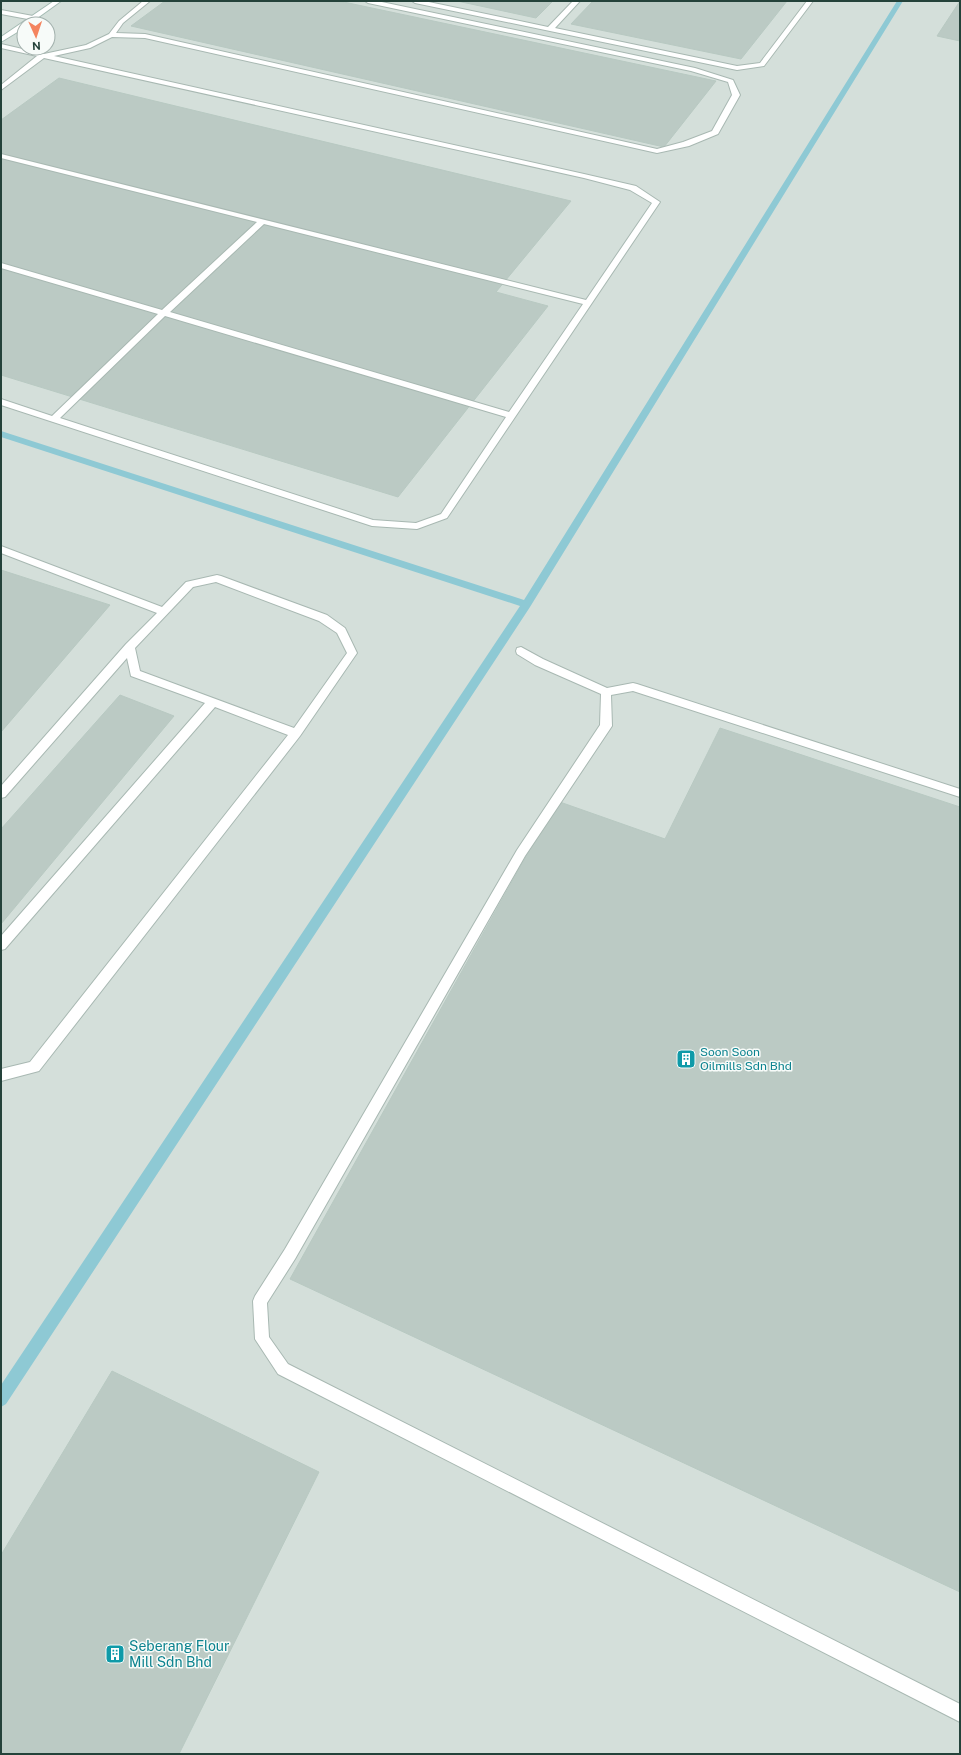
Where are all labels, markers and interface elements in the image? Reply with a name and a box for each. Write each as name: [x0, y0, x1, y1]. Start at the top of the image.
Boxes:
north arrow: [16, 16, 56, 56]
text: N: [32, 40, 41, 52]
place label: Soon Soon Oilmills Sdn Bhd: [700, 1045, 792, 1073]
building icon: Soon Soon Oilmills Sdn Bhd: [675, 1048, 697, 1070]
place label: Seberang Flour Mill Sdn Bhd: [129, 1638, 230, 1670]
building icon: Seberang Flour Mill Sdn Bhd: [104, 1643, 126, 1665]

